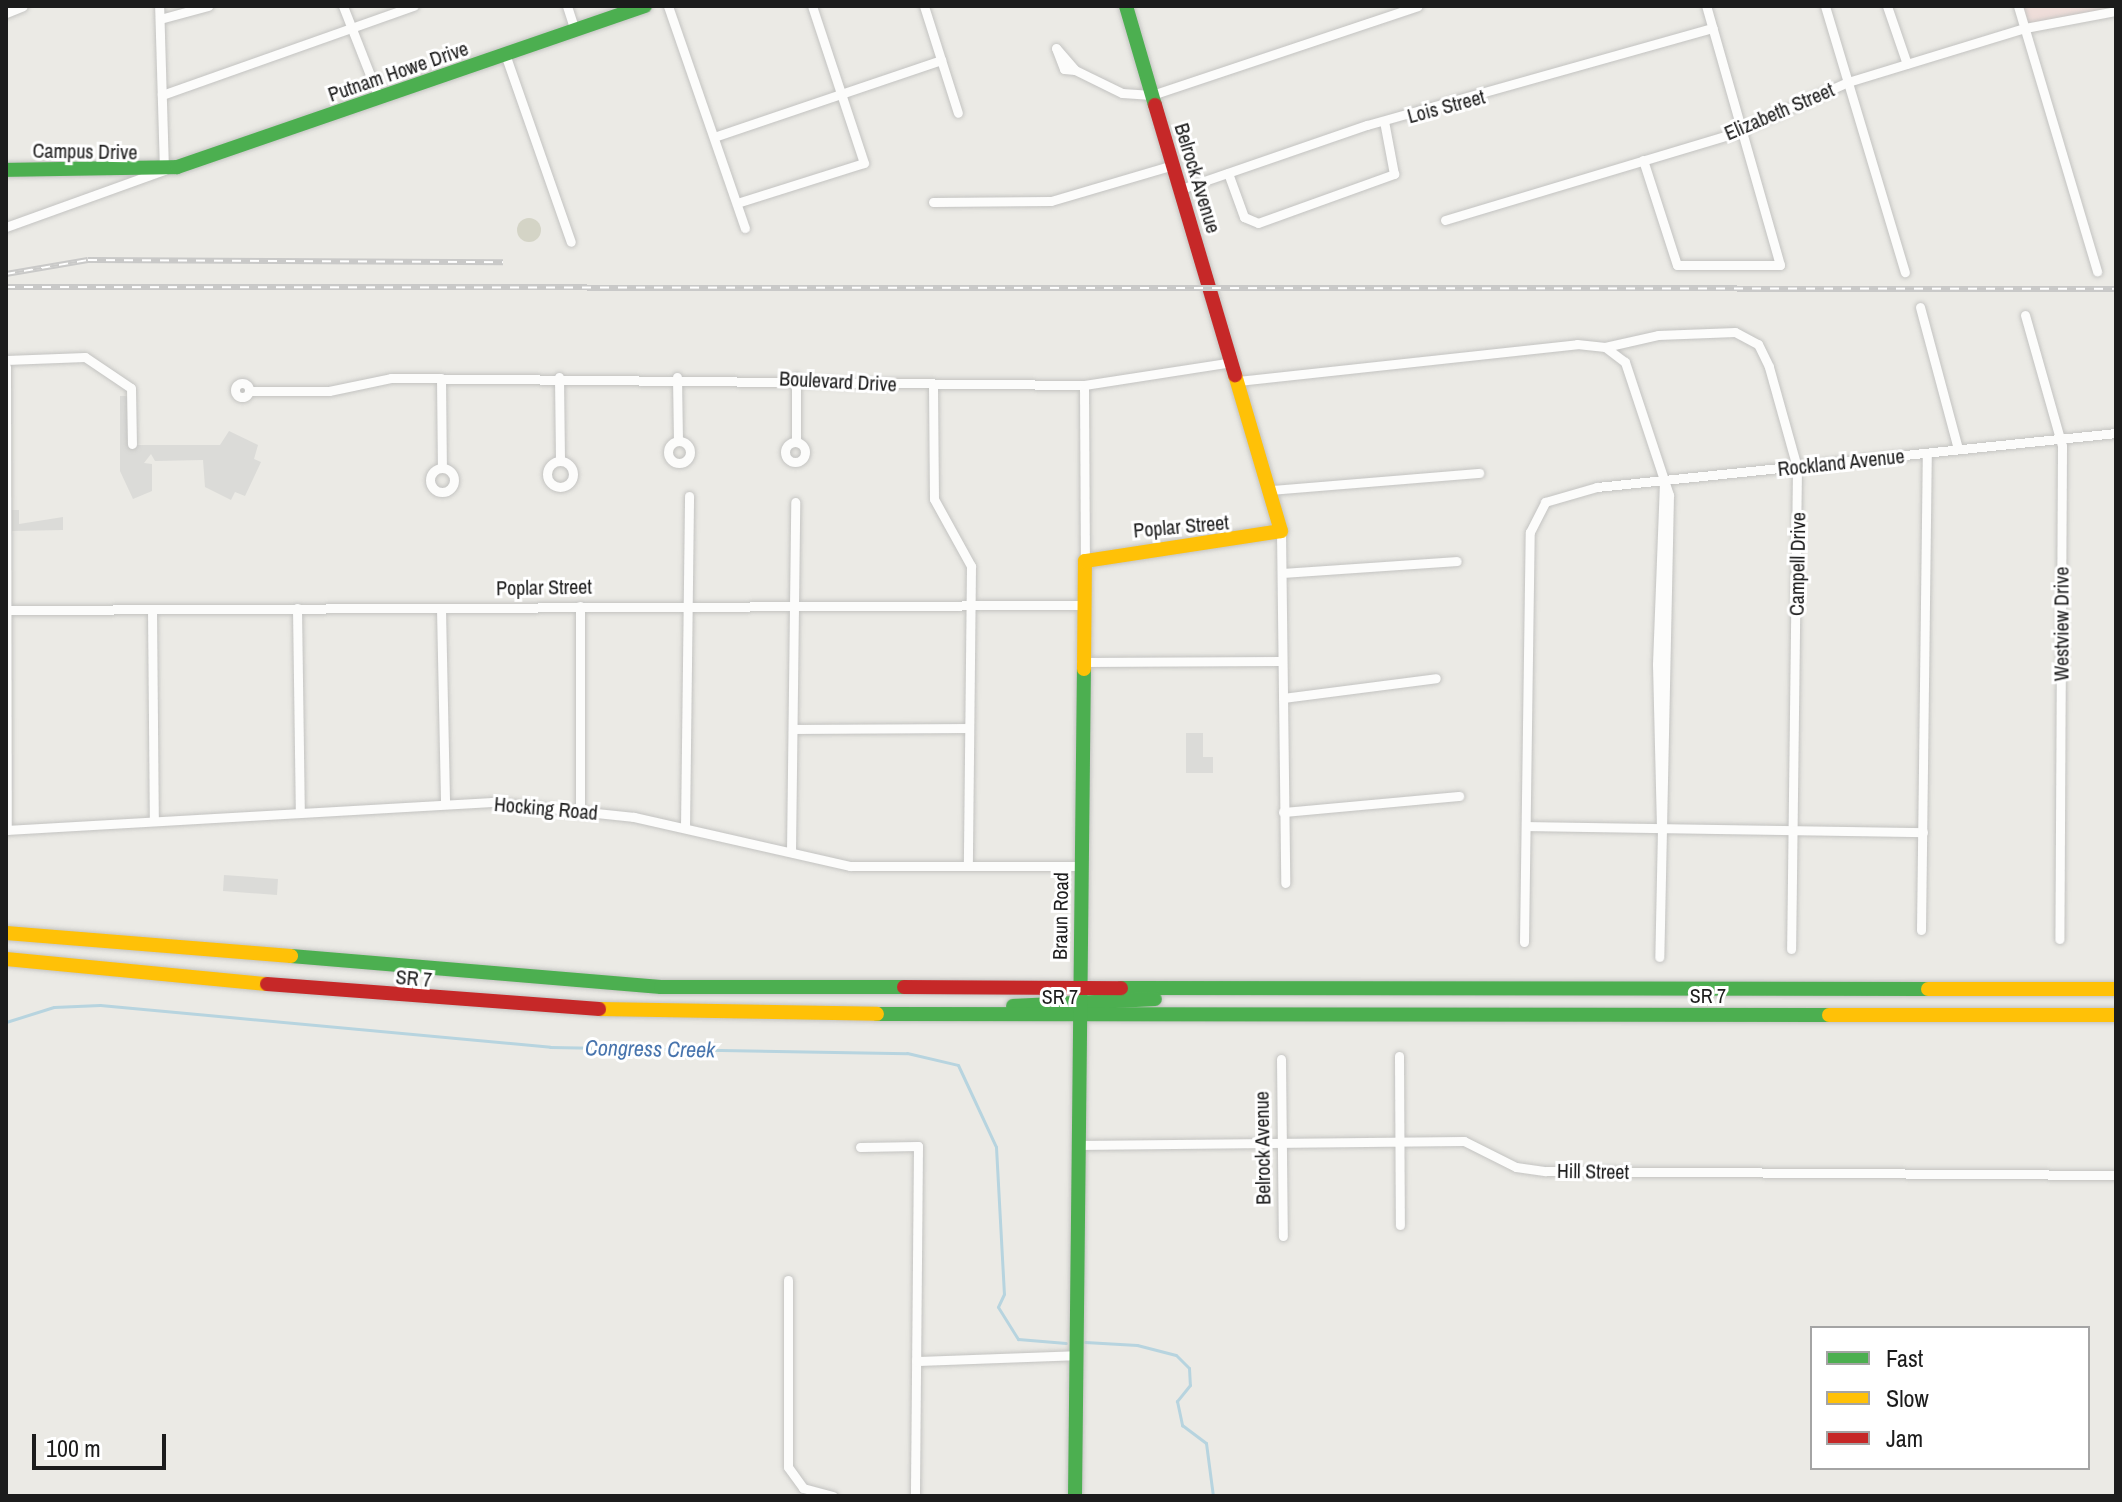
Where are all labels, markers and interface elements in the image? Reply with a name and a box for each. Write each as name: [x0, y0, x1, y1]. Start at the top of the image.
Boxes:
street label: Putnam Howe Drive: [325, 36, 471, 106]
street label: Elizabeth Street: [1721, 77, 1837, 145]
street label: Lois Street: [1405, 84, 1487, 128]
street label: Belrock Avenue: [1170, 120, 1226, 236]
street label: Campus Drive: [32, 138, 138, 164]
street label: Boulevard Drive: [779, 366, 897, 396]
street label: Rockland Avenue: [1776, 443, 1906, 481]
street label: Poplar Street: [1132, 510, 1230, 542]
street label: Campell Drive: [1784, 512, 1810, 616]
street label: Westview Drive: [2049, 567, 2073, 681]
street label: Poplar Street: [496, 574, 592, 600]
street label: Hocking Road: [493, 792, 599, 824]
street label: Braun Road: [1047, 872, 1073, 960]
street label: SR 7: [395, 964, 433, 992]
street label: SR 7: [1690, 983, 1726, 1007]
street label: SR 7: [1042, 984, 1078, 1008]
water label: Congress Creek: [585, 1035, 715, 1063]
street label: Belrock Avenue: [1249, 1091, 1275, 1205]
street label: Hill Street: [1557, 1158, 1629, 1184]
legend: [1810, 1326, 2090, 1470]
text: Fast: [1886, 1342, 1923, 1374]
text: Slow: [1886, 1382, 1929, 1414]
scale bar: [36, 1418, 170, 1468]
text: Jam: [1886, 1422, 1923, 1454]
text: 100 m: [46, 1432, 101, 1464]

